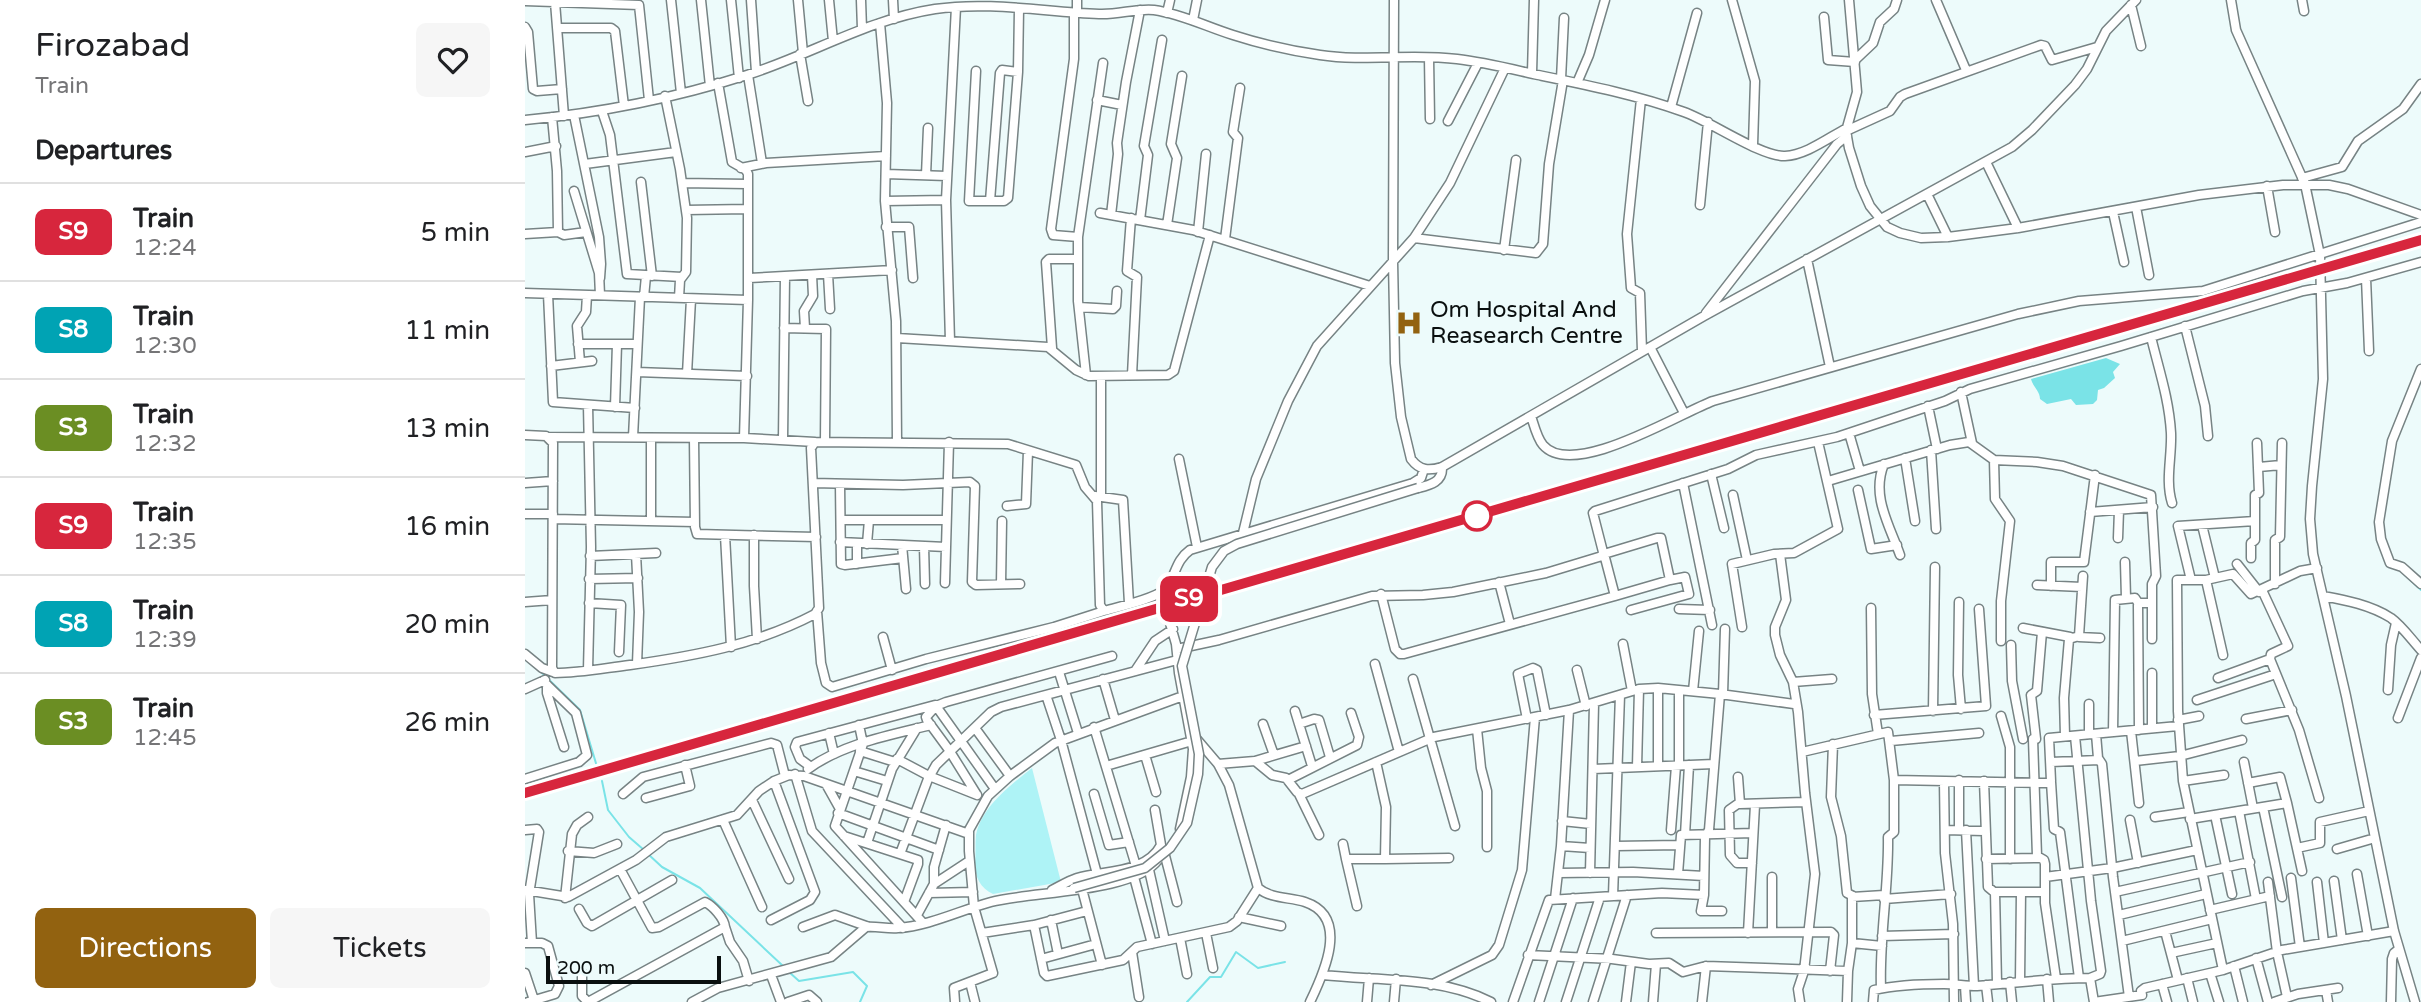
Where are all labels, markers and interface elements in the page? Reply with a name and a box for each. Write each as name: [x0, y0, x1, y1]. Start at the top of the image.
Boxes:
button: heart: [416, 23, 490, 97]
text: Firozabad: [35, 26, 190, 65]
text: Train: [35, 72, 89, 100]
text: Departures: [35, 135, 172, 166]
text: Train: [133, 203, 194, 234]
text: S9: [59, 217, 88, 246]
text: 5 min: [421, 217, 490, 248]
text: 12:24: [133, 234, 197, 262]
place label: Om Hospital And Reasearch Centre: [1430, 296, 1623, 350]
text: Train: [133, 301, 194, 332]
hospital icon: Om Hospital And Reasearch Centre: [1394, 308, 1424, 338]
text: S8: [59, 315, 88, 344]
text: 11 min: [404, 315, 490, 346]
text: 12:30: [133, 332, 197, 360]
text: Train: [133, 399, 194, 430]
text: S3: [59, 413, 88, 442]
text: 13 min: [404, 413, 490, 444]
text: 12:32: [133, 430, 197, 458]
text: Train: [133, 497, 194, 528]
unlabelled marker: [1462, 501, 1492, 531]
text: S9: [59, 511, 88, 540]
text: 16 min: [404, 511, 490, 542]
text: 12:35: [133, 528, 197, 556]
line badge: S9: [1157, 576, 1221, 622]
text: S9: [1174, 584, 1204, 613]
text: Train: [133, 595, 194, 626]
text: S8: [59, 609, 88, 638]
text: 20 min: [404, 609, 490, 640]
text: 12:39: [133, 626, 197, 654]
text: Train: [133, 693, 194, 724]
text: S3: [59, 707, 88, 736]
text: 26 min: [404, 707, 490, 738]
text: 12:45: [133, 724, 197, 752]
button: Directions: [35, 908, 256, 988]
button: Tickets: [270, 908, 490, 988]
scale bar: [546, 953, 721, 985]
text: 200 m: [557, 957, 615, 979]

